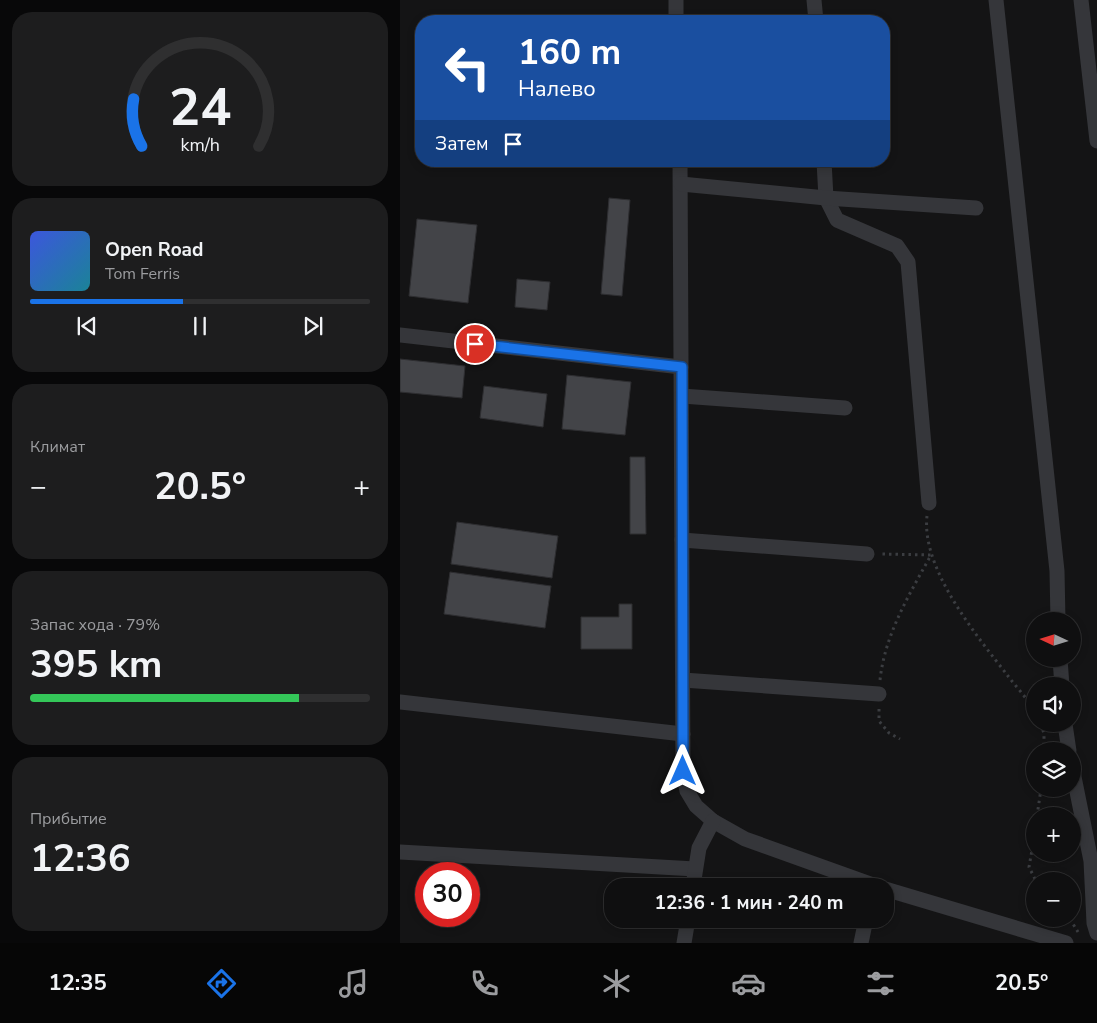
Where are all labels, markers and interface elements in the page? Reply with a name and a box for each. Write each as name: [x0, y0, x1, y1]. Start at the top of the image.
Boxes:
text: 160 m: [518, 29, 621, 76]
icon: left: [435, 35, 500, 100]
text: 24: [169, 72, 231, 143]
text: Налево: [518, 74, 596, 104]
icon: arrive: [499, 130, 527, 158]
text: Затем: [435, 131, 489, 157]
text: km/h: [180, 133, 220, 157]
text: Open Road: [105, 237, 203, 263]
text: Tom Ferris: [105, 263, 180, 285]
icon: previous: [73, 312, 101, 340]
icon: pause: [186, 312, 214, 340]
icon: next: [299, 312, 327, 340]
pin: [454, 323, 496, 365]
icon: arrive: [461, 330, 489, 358]
text: Климат: [30, 436, 85, 458]
text: 20.5°: [154, 461, 246, 512]
text: −: [30, 468, 47, 506]
text: +: [353, 468, 370, 506]
north arrow: [1026, 612, 1081, 668]
map controls: [1026, 612, 1081, 927]
text: Запас хода · 79%: [30, 614, 160, 636]
text: 395 km: [30, 639, 162, 690]
button: sound: [1026, 677, 1081, 732]
button: layers: [1026, 742, 1081, 797]
position arrow: [656, 744, 708, 796]
button: +: [1026, 807, 1081, 862]
text: Прибытие: [30, 808, 107, 830]
text: 12:36: [30, 833, 131, 884]
speed limit sign: 30: [415, 862, 480, 927]
button: −: [1026, 872, 1081, 927]
text: 12:36 · 1 мин · 240 m: [655, 890, 843, 916]
icon: directions: [204, 966, 239, 1001]
icon: music: [336, 966, 371, 1001]
icon: phone: [467, 966, 502, 1001]
icon: climate: [599, 966, 634, 1001]
icon: car: [731, 966, 766, 1001]
icon: filters: [863, 966, 898, 1001]
text: 12:35: [48, 968, 107, 998]
text: 20.5°: [995, 968, 1048, 998]

